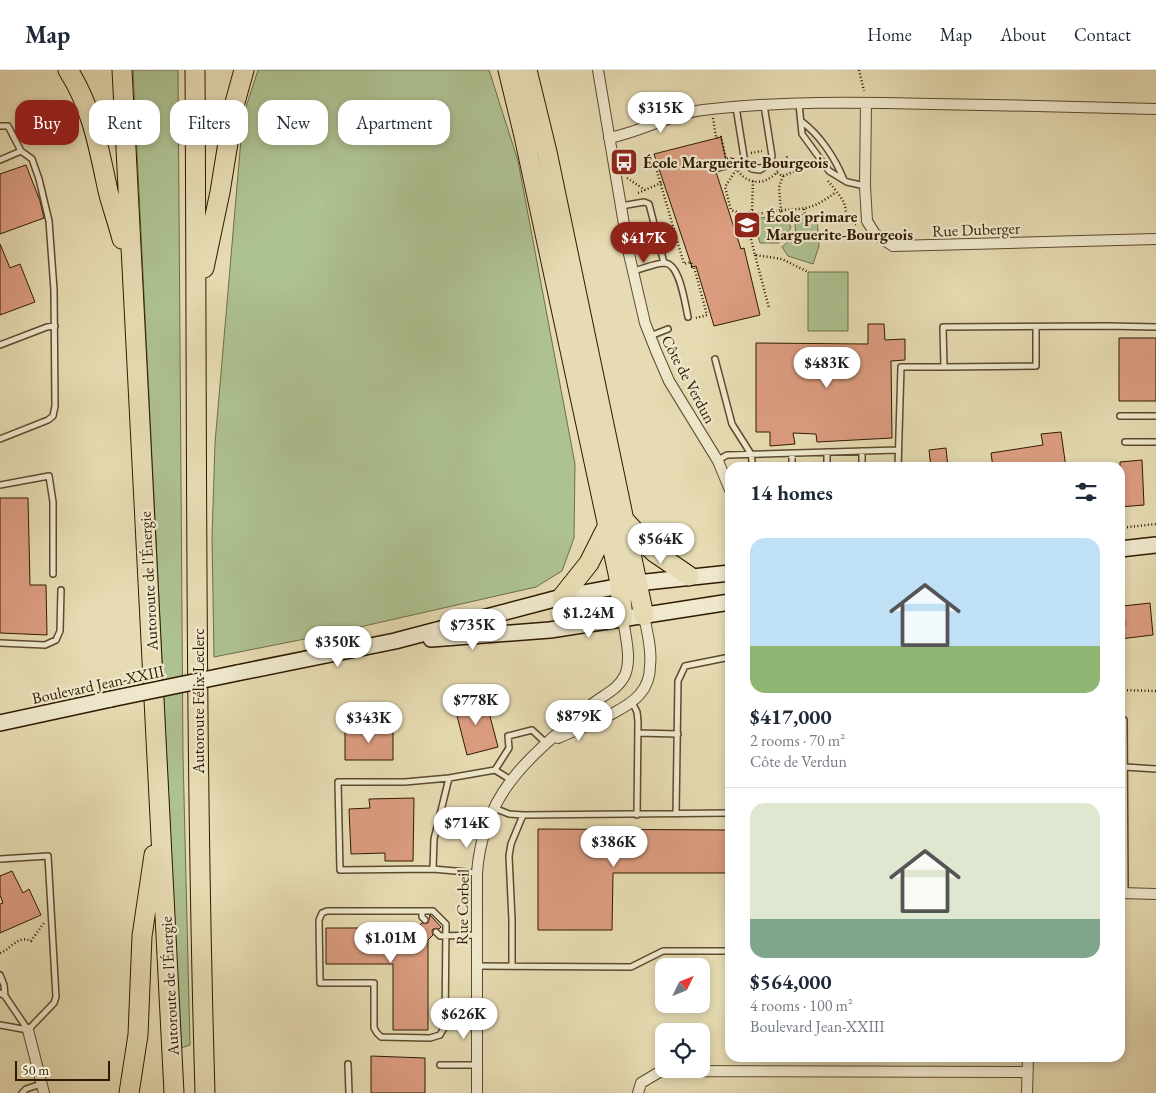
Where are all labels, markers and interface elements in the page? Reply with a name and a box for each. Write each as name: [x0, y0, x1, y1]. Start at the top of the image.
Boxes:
text: Map: [25, 19, 70, 50]
text: Home: [867, 23, 912, 46]
text: Map: [940, 23, 972, 46]
text: About: [1000, 23, 1046, 46]
text: Contact: [1074, 23, 1131, 46]
pin: $315K: [626, 92, 696, 134]
text: $315K: [639, 97, 683, 118]
chip: Buy: [15, 100, 79, 145]
chip: Rent: [89, 100, 160, 145]
chip: Filters: [170, 100, 248, 145]
chip: New: [258, 100, 328, 145]
chip: Apartment: [338, 100, 450, 145]
bus stop icon: École Marguerite-Bourgeois: [609, 147, 639, 177]
place label: École Marguerite-Bourgeois: [643, 152, 829, 173]
place label: École primare Marguerite-Bourgeois: [766, 206, 913, 245]
school or university icon: École primare Marguerite-Bourgeois: [732, 210, 762, 240]
street label: Rue Duberger: [932, 217, 1021, 242]
pin: $417K: [609, 222, 679, 264]
text: $417K: [622, 227, 666, 248]
street label: Côte de Verdun: [657, 331, 721, 427]
pin: $483K: [792, 346, 862, 389]
text: $483K: [805, 352, 849, 373]
icon: filters: [1072, 478, 1100, 506]
text: 14 homes: [750, 479, 833, 506]
street label: Autoroute de l'Énergie: [134, 511, 163, 652]
pin: $564K: [626, 522, 696, 565]
text: $564K: [639, 528, 683, 549]
icon: home: [880, 570, 970, 660]
pin: $1.24M: [548, 596, 630, 639]
text: $1.24M: [563, 602, 615, 623]
pin: $735K: [438, 608, 508, 651]
text: $735K: [451, 614, 495, 635]
pin: $350K: [303, 626, 373, 668]
street label: Autoroute Félix-Leclerc: [188, 628, 209, 775]
text: $350K: [316, 631, 360, 652]
street label: Boulevard Jean-XXIII: [30, 660, 167, 709]
pin: $778K: [441, 684, 511, 726]
text: $778K: [454, 689, 498, 710]
pin: $879K: [544, 700, 614, 742]
pin: $343K: [334, 702, 404, 744]
text: $417,000: [750, 703, 832, 730]
text: $879K: [557, 705, 601, 726]
text: $343K: [347, 707, 391, 728]
text: 2 rooms · 70 m²: [750, 730, 845, 751]
text: Côte de Verdun: [750, 751, 847, 772]
pin: $714K: [432, 806, 502, 849]
text: $714K: [445, 812, 489, 833]
pin: $386K: [579, 826, 649, 868]
text: $386K: [592, 831, 636, 852]
icon: home: [880, 836, 970, 926]
street label: Rue Corbeil: [451, 869, 474, 945]
street label: Autoroute de l'Énergie: [155, 916, 184, 1057]
pin: $1.01M: [350, 922, 432, 964]
text: $1.01M: [365, 927, 417, 948]
north arrow: [655, 958, 710, 1012]
map controls: [655, 958, 710, 1078]
text: $564,000: [750, 968, 832, 995]
text: 4 rooms · 100 m²: [750, 995, 853, 1016]
pin: $626K: [429, 998, 499, 1040]
text: $626K: [442, 1003, 486, 1024]
text: Boulevard Jean-XXIII: [750, 1016, 885, 1037]
button: locate: [655, 1023, 710, 1078]
scale bar: [15, 1058, 110, 1081]
text: 50 m: [22, 1061, 49, 1079]

